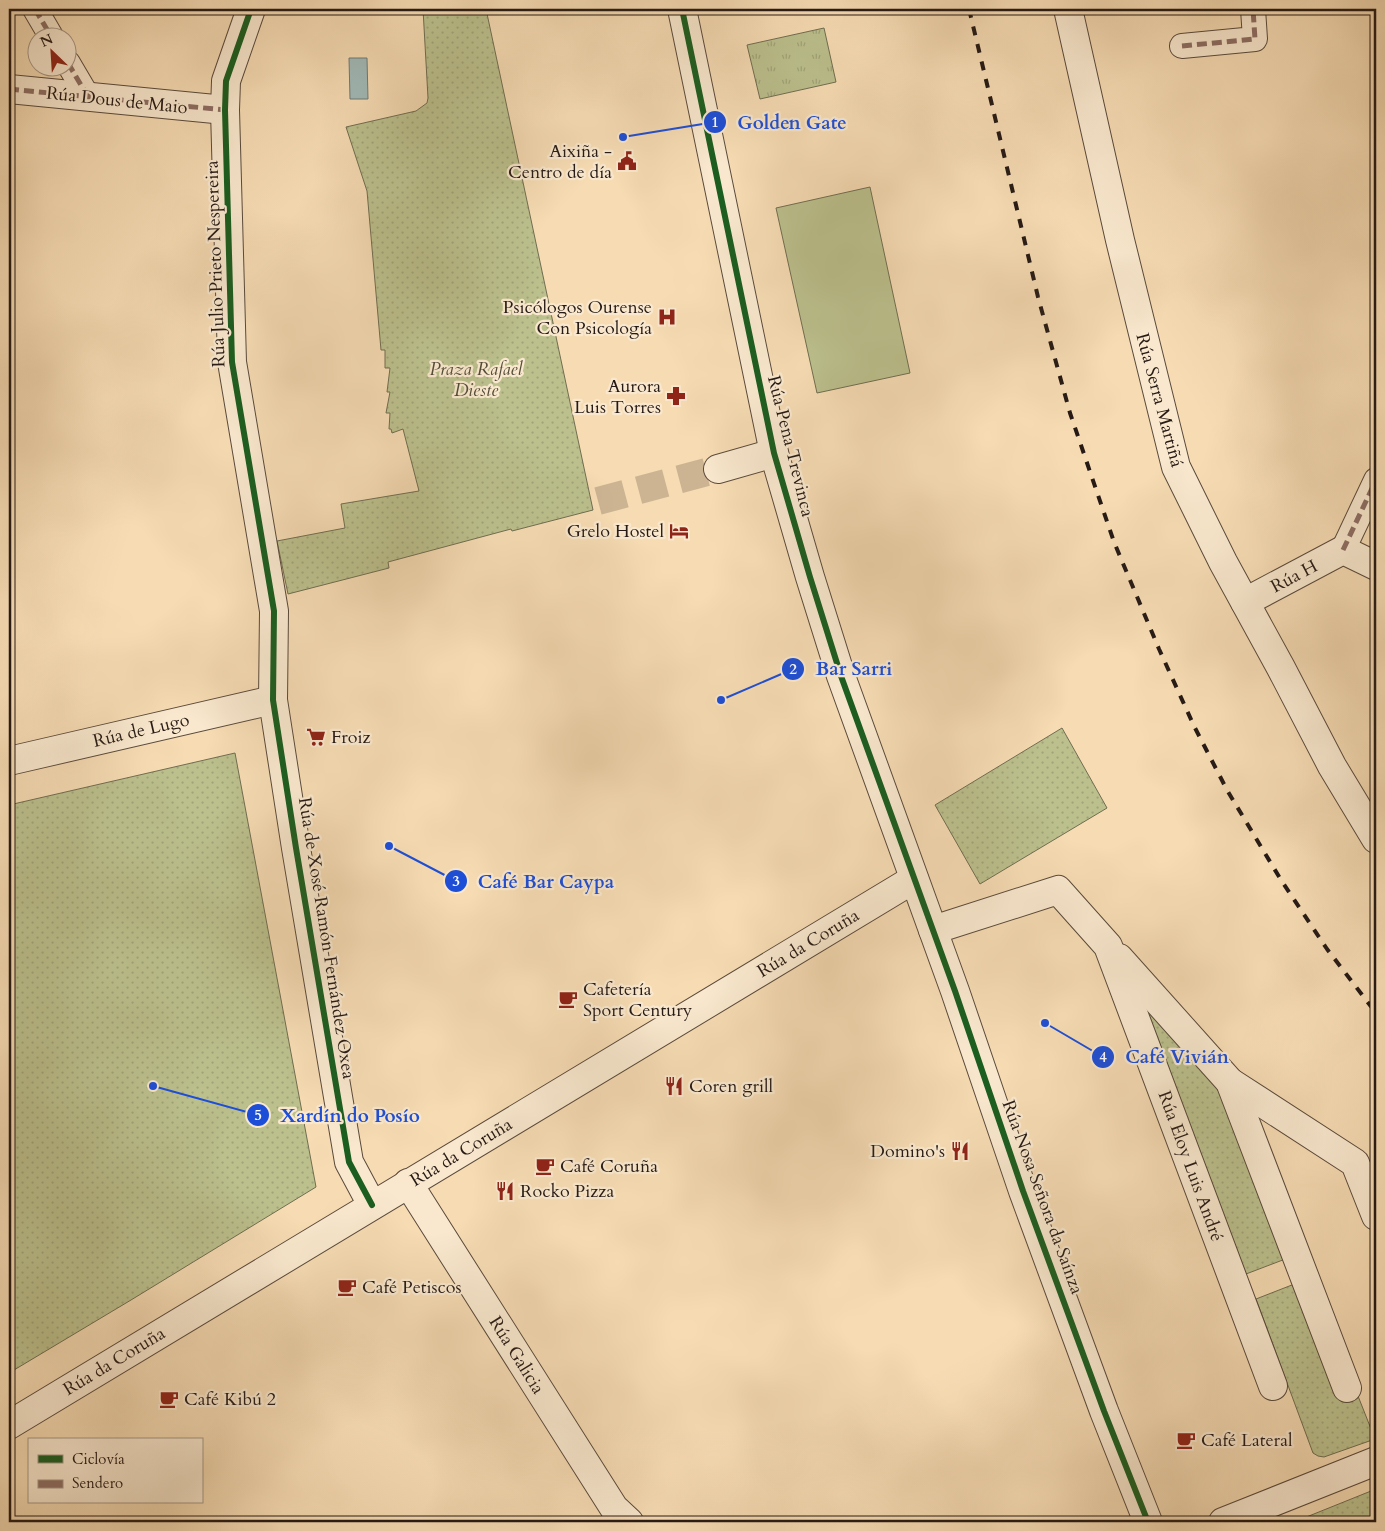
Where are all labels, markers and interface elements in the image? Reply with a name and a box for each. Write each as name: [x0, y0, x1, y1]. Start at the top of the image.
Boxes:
north arrow: [28, 28, 78, 78]
text: N: [37, 29, 56, 52]
street label: Rúa Dous de Maio: [45, 81, 189, 120]
callout: Golden Gate: [702, 105, 857, 139]
text: Golden Gate: [737, 110, 847, 136]
text: 1: [711, 112, 719, 132]
place label: Aixiña - Centro de día: [508, 139, 612, 185]
public building icon: Aixiña - Centro de día: [616, 150, 638, 172]
street label: Rúa Julio Prieto Nespereira: [199, 160, 232, 368]
place label: Psicólogos Ourense Con Psicología: [503, 295, 652, 341]
hospital icon: Psicólogos Ourense Con Psicología: [656, 306, 678, 328]
street label: Rúa Serra Martiñá: [1130, 330, 1189, 470]
park label: Praza Rafael Dieste: [430, 357, 523, 403]
street label: Rúa Pena Trevinca: [761, 373, 820, 520]
place label: Aurora Luis Torres: [574, 374, 661, 420]
pharmacy icon: Aurora Luis Torres: [665, 385, 687, 407]
place label: Grelo Hostel: [567, 519, 664, 544]
hotel icon: Grelo Hostel: [668, 520, 690, 542]
street label: Rúa H: [1266, 554, 1322, 599]
callout: Bar Sarri: [780, 652, 902, 686]
text: Bar Sarri: [816, 656, 892, 682]
text: 2: [789, 659, 797, 679]
street label: Rúa de Lugo: [90, 707, 192, 754]
place label: Froiz: [331, 725, 371, 750]
supermarket icon: Froiz: [305, 726, 327, 748]
street label: Rúa de Xosé Ramón Fernández Oxea: [292, 795, 361, 1081]
callout: Café Bar Caypa: [443, 864, 625, 898]
text: Café Bar Caypa: [478, 869, 615, 895]
text: 3: [452, 871, 460, 891]
street label: Rúa da Coruña: [752, 903, 864, 984]
place label: Cafetería Sport Century: [583, 977, 693, 1023]
cafe icon: Cafetería Sport Century: [557, 988, 579, 1010]
callout: Café Vivián: [1090, 1040, 1239, 1074]
text: Café Vivián: [1125, 1044, 1230, 1070]
text: 4: [1099, 1047, 1107, 1067]
place label: Coren grill: [689, 1074, 774, 1099]
restaurant icon: Coren grill: [663, 1075, 685, 1097]
street label: Rúa Eloy Luis André: [1152, 1087, 1229, 1245]
street label: Rúa Nosa Señora da Saínza: [996, 1097, 1089, 1298]
callout: Xardín do Posío: [245, 1098, 430, 1132]
text: Xardín do Posío: [280, 1103, 420, 1129]
text: 5: [254, 1105, 262, 1125]
street label: Rúa da Coruña: [405, 1112, 517, 1193]
place label: Domino's: [870, 1139, 945, 1164]
restaurant icon: Domino's: [949, 1140, 971, 1162]
place label: Café Coruña: [560, 1154, 658, 1179]
cafe icon: Café Coruña: [534, 1155, 556, 1177]
place label: Rocko Pizza: [520, 1179, 614, 1204]
restaurant icon: Rocko Pizza: [494, 1180, 516, 1202]
place label: Café Petiscos: [362, 1275, 462, 1300]
cafe icon: Café Petiscos: [336, 1276, 358, 1298]
street label: Rúa Galicia: [483, 1311, 551, 1399]
street label: Rúa da Coruña: [58, 1321, 170, 1402]
place label: Café Kibú 2: [184, 1387, 276, 1412]
cafe icon: Café Kibú 2: [158, 1388, 180, 1410]
place label: Café Lateral: [1201, 1428, 1293, 1453]
cafe icon: Café Lateral: [1175, 1429, 1197, 1451]
legend: [28, 1438, 202, 1504]
text: Ciclovía: [72, 1449, 125, 1469]
text: Sendero: [72, 1473, 123, 1493]

